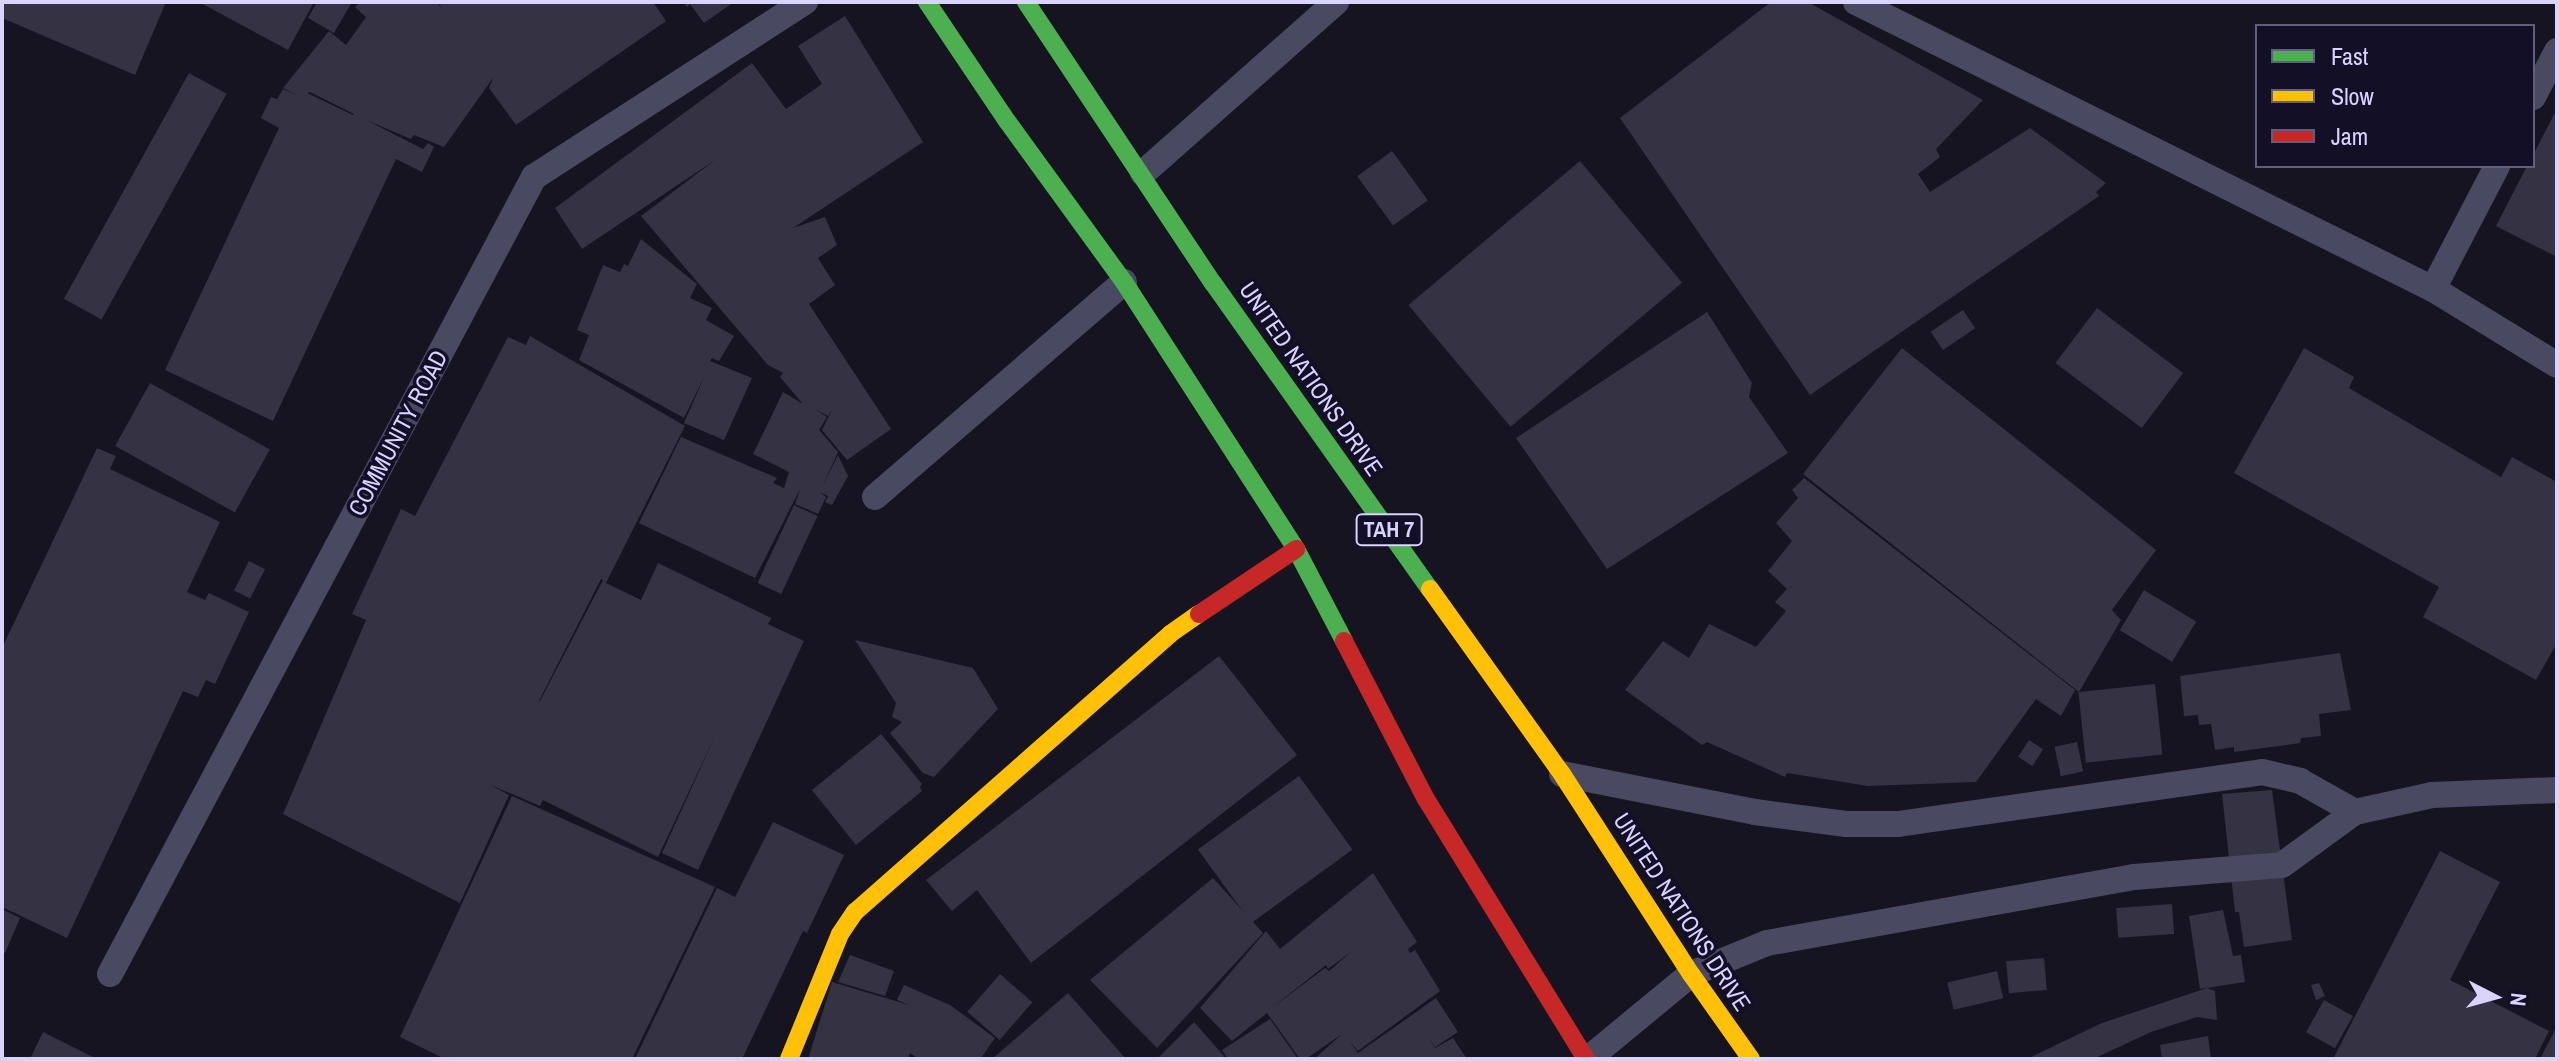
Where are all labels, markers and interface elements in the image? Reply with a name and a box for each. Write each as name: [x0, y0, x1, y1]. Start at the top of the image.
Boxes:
legend: [2255, 24, 2535, 168]
text: Fast: [2331, 40, 2368, 72]
text: Slow: [2331, 80, 2374, 112]
text: Jam: [2331, 120, 2368, 152]
street label: UNITED NATIONS DRIVE: [1233, 276, 1389, 482]
street label: COMMUNITY ROAD: [342, 345, 454, 521]
road number: TAH 7: [1355, 512, 1423, 548]
street label: UNITED NATIONS DRIVE: [1607, 808, 1757, 1016]
north arrow: [2455, 957, 2535, 1037]
text: N: [2503, 991, 2534, 1008]

